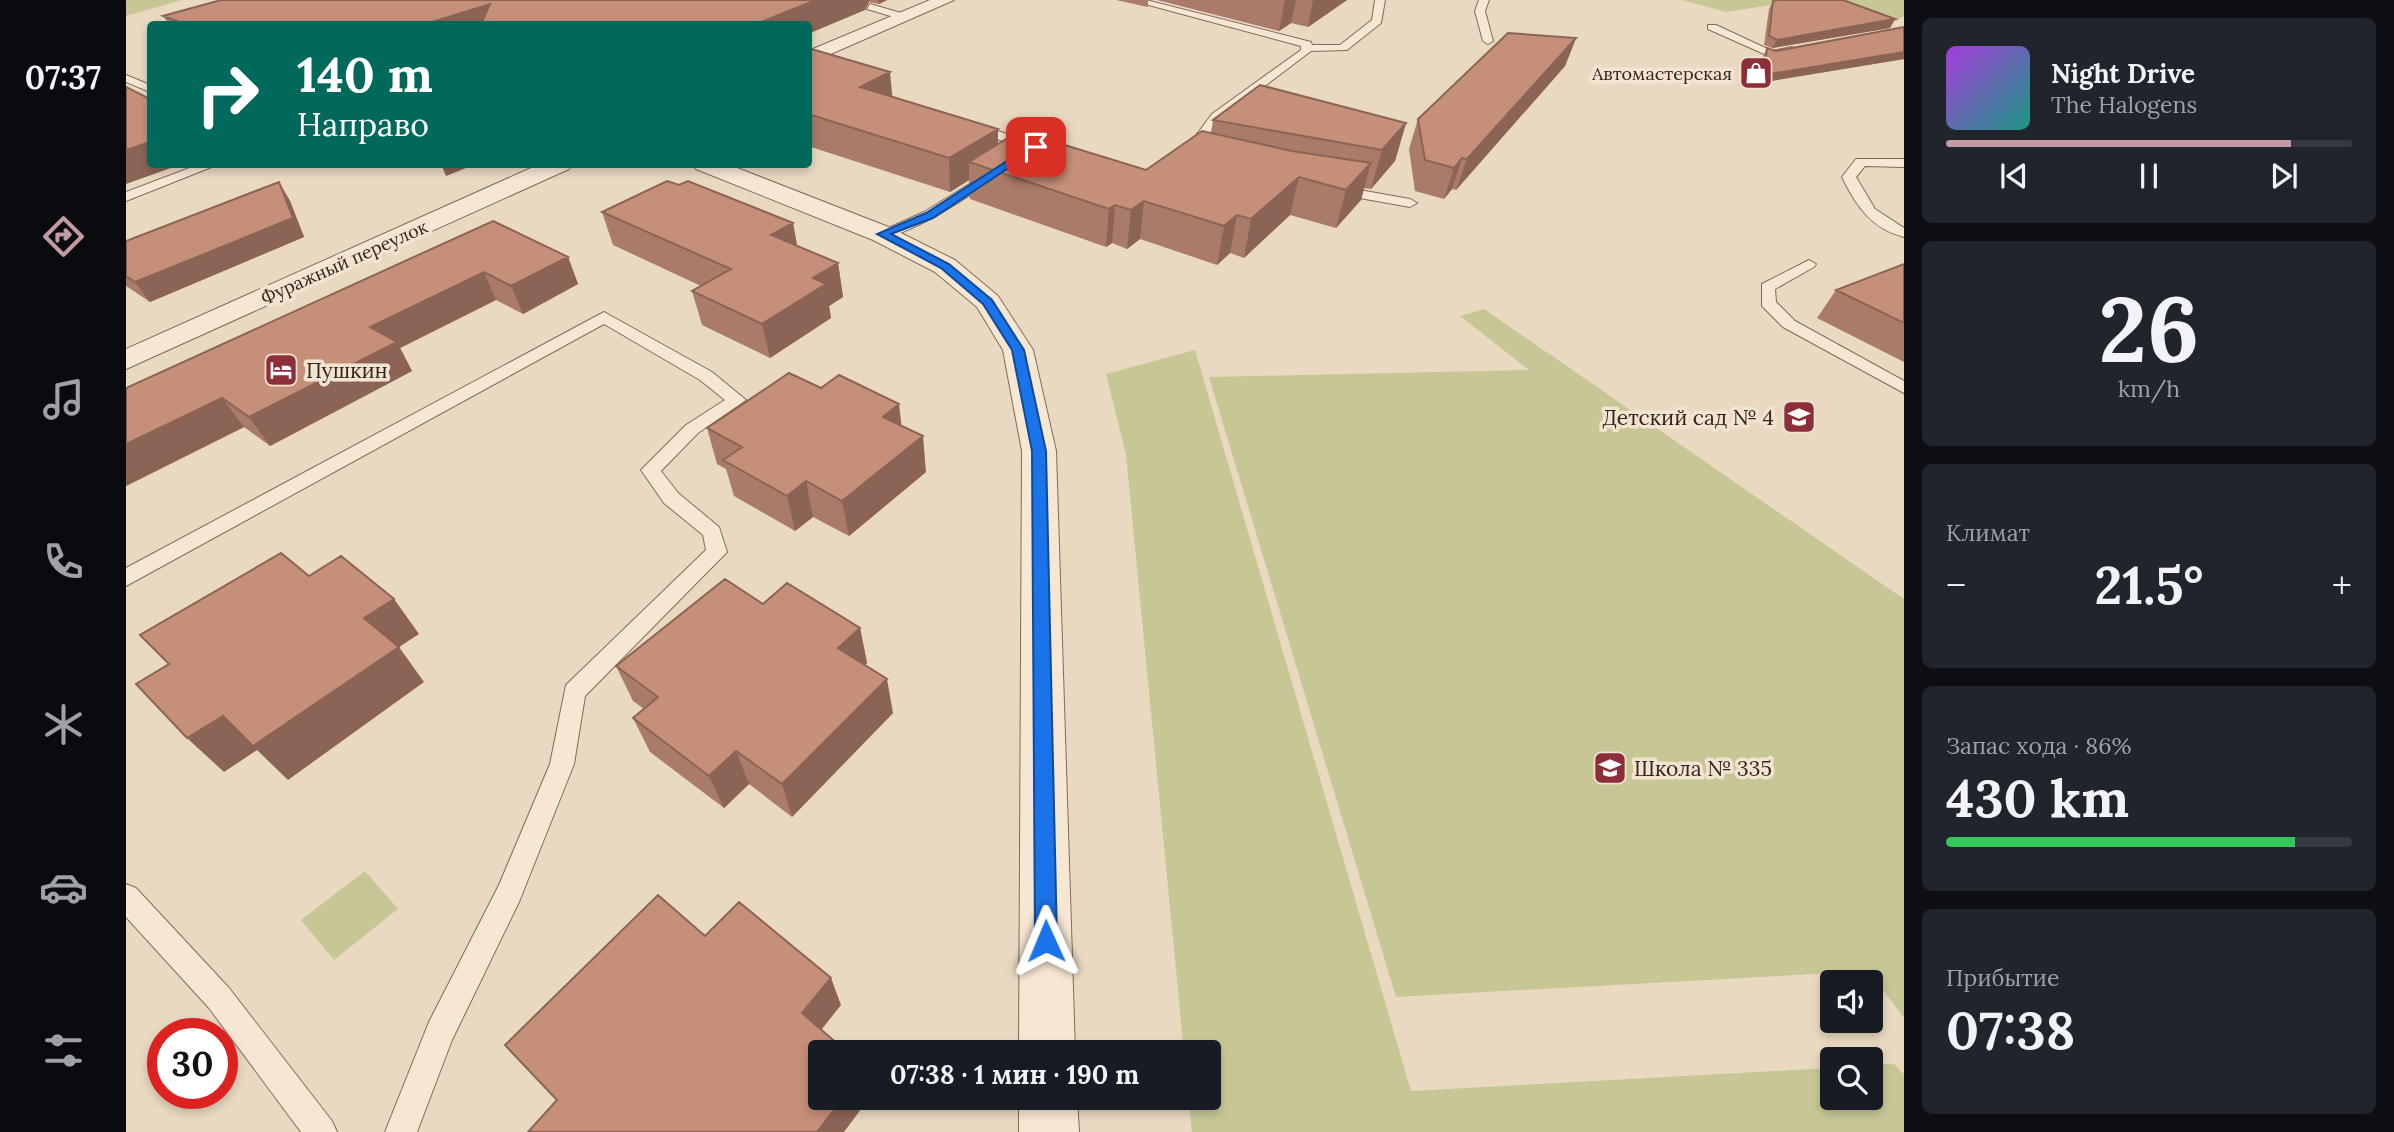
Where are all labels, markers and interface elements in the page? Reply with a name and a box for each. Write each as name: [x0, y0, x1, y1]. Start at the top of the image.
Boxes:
text: 140 m: [297, 43, 433, 105]
icon: right: [182, 49, 273, 140]
shop icon: Автомастерская: [1737, 54, 1775, 92]
text: 07:37: [25, 57, 101, 98]
text: Night Drive: [2051, 57, 2195, 90]
place label: Автомастерская: [1591, 62, 1732, 85]
text: The Halogens: [2051, 90, 2197, 119]
text: Направо: [297, 104, 429, 145]
pin: [1006, 117, 1066, 177]
icon: arrive: [1017, 128, 1055, 166]
icon: previous: [1995, 157, 2033, 195]
icon: pause: [2130, 157, 2168, 195]
icon: next: [2265, 157, 2303, 195]
icon: directions: [39, 212, 88, 261]
street label: Фуражный переулок: [257, 215, 431, 309]
text: 26: [2099, 270, 2199, 387]
hotel icon: Пушкин: [262, 351, 300, 389]
place label: Пушкин: [306, 357, 388, 384]
text: km/h: [2118, 374, 2180, 403]
icon: music: [39, 375, 88, 424]
school or university icon: Детский сад № 4: [1780, 398, 1818, 436]
place label: Детский сад № 4: [1602, 404, 1774, 431]
text: Климат: [1946, 518, 2030, 547]
icon: phone: [39, 537, 88, 586]
text: 21.5°: [2095, 552, 2203, 618]
text: −: [1946, 561, 1966, 609]
text: +: [2332, 561, 2352, 609]
icon: climate: [39, 700, 88, 749]
text: Запас хода · 86%: [1946, 731, 2131, 760]
school or university icon: Школа № 335: [1591, 749, 1629, 787]
place label: Школа № 335: [1634, 755, 1772, 782]
text: 430 km: [1946, 765, 2129, 831]
icon: car: [39, 863, 88, 912]
position arrow: [1009, 904, 1083, 978]
text: Прибытие: [1946, 963, 2060, 992]
map controls: [1820, 970, 1883, 1110]
button: sound: [1820, 970, 1883, 1033]
text: 07:38: [1946, 997, 2075, 1063]
speed limit sign: 30: [147, 1018, 238, 1109]
icon: filters: [39, 1026, 88, 1075]
button: search: [1820, 1047, 1883, 1110]
text: 07:38 · 1 мин · 190 m: [890, 1058, 1139, 1091]

